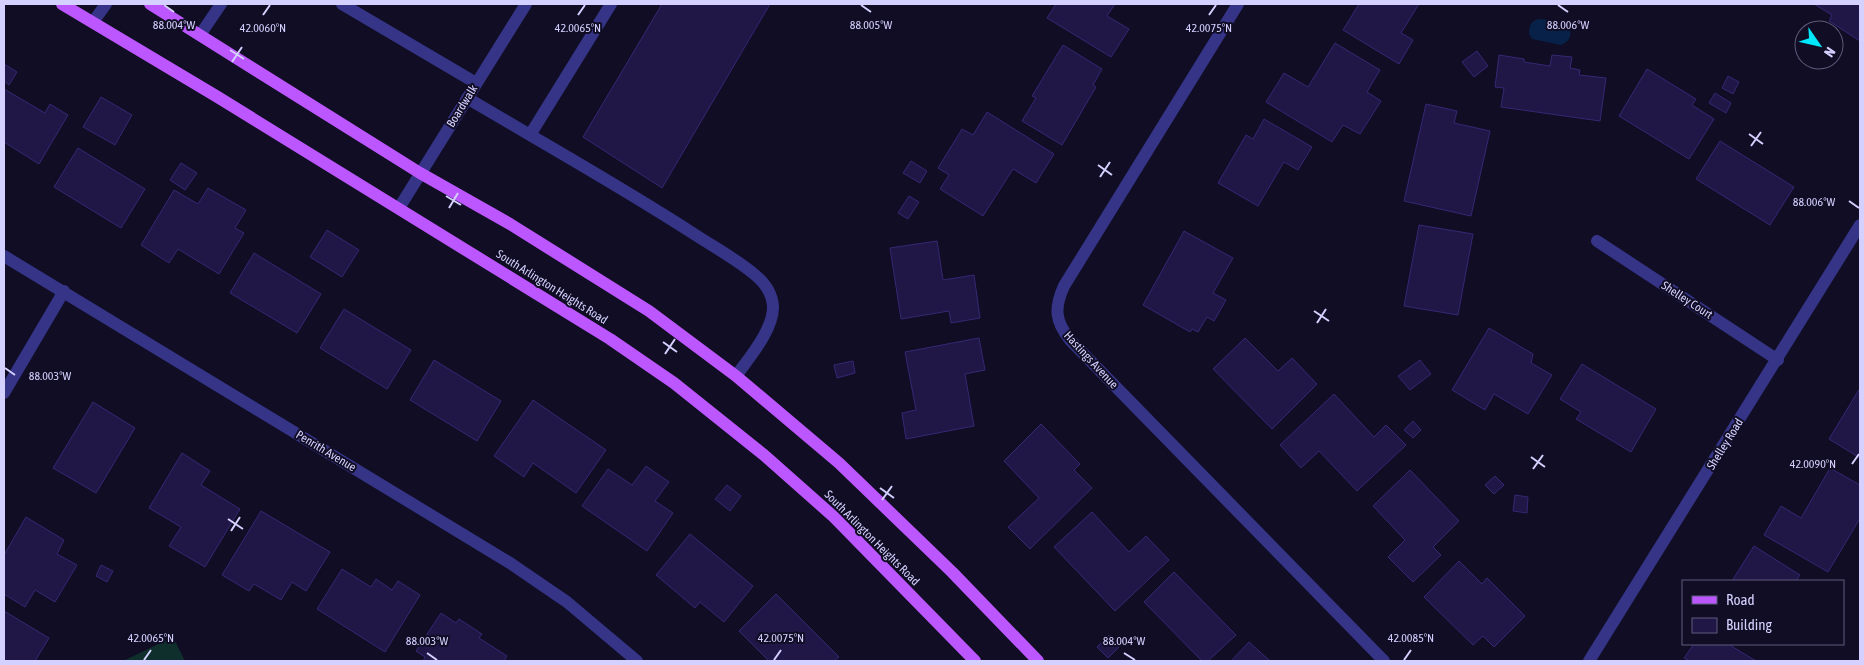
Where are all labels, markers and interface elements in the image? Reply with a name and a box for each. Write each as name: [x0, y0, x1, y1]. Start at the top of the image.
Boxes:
text: 88.004°W: [153, 18, 195, 32]
text: 88.005°W: [850, 18, 892, 32]
text: 88.006°W: [1547, 18, 1589, 32]
north arrow: [1794, 20, 1844, 70]
text: 42.0060°N: [240, 21, 286, 35]
text: 42.0065°N: [555, 21, 601, 35]
text: 42.0075°N: [1186, 21, 1232, 35]
text: N: [1821, 44, 1839, 60]
street label: Boardwalk: [444, 82, 481, 130]
text: 88.006°W: [1793, 195, 1835, 209]
street label: South Arlington Heights Road: [494, 247, 610, 327]
street label: Shelley Court: [1659, 278, 1716, 322]
street label: Hastings Avenue: [1061, 328, 1121, 392]
text: 88.003°W: [29, 369, 71, 383]
street label: Shelley Road: [1704, 416, 1746, 472]
street label: Penrith Avenue: [293, 428, 359, 474]
text: 42.0090°N: [1790, 457, 1836, 471]
street label: South Arlington Heights Road: [822, 488, 922, 588]
legend: [1682, 580, 1844, 645]
text: Road: [1726, 591, 1755, 608]
text: Building: [1726, 616, 1772, 633]
text: 42.0065°N: [128, 631, 174, 645]
text: 42.0075°N: [758, 631, 804, 645]
text: 42.0085°N: [1388, 631, 1434, 645]
text: 88.003°W: [406, 634, 448, 648]
text: 88.004°W: [1103, 634, 1145, 648]

